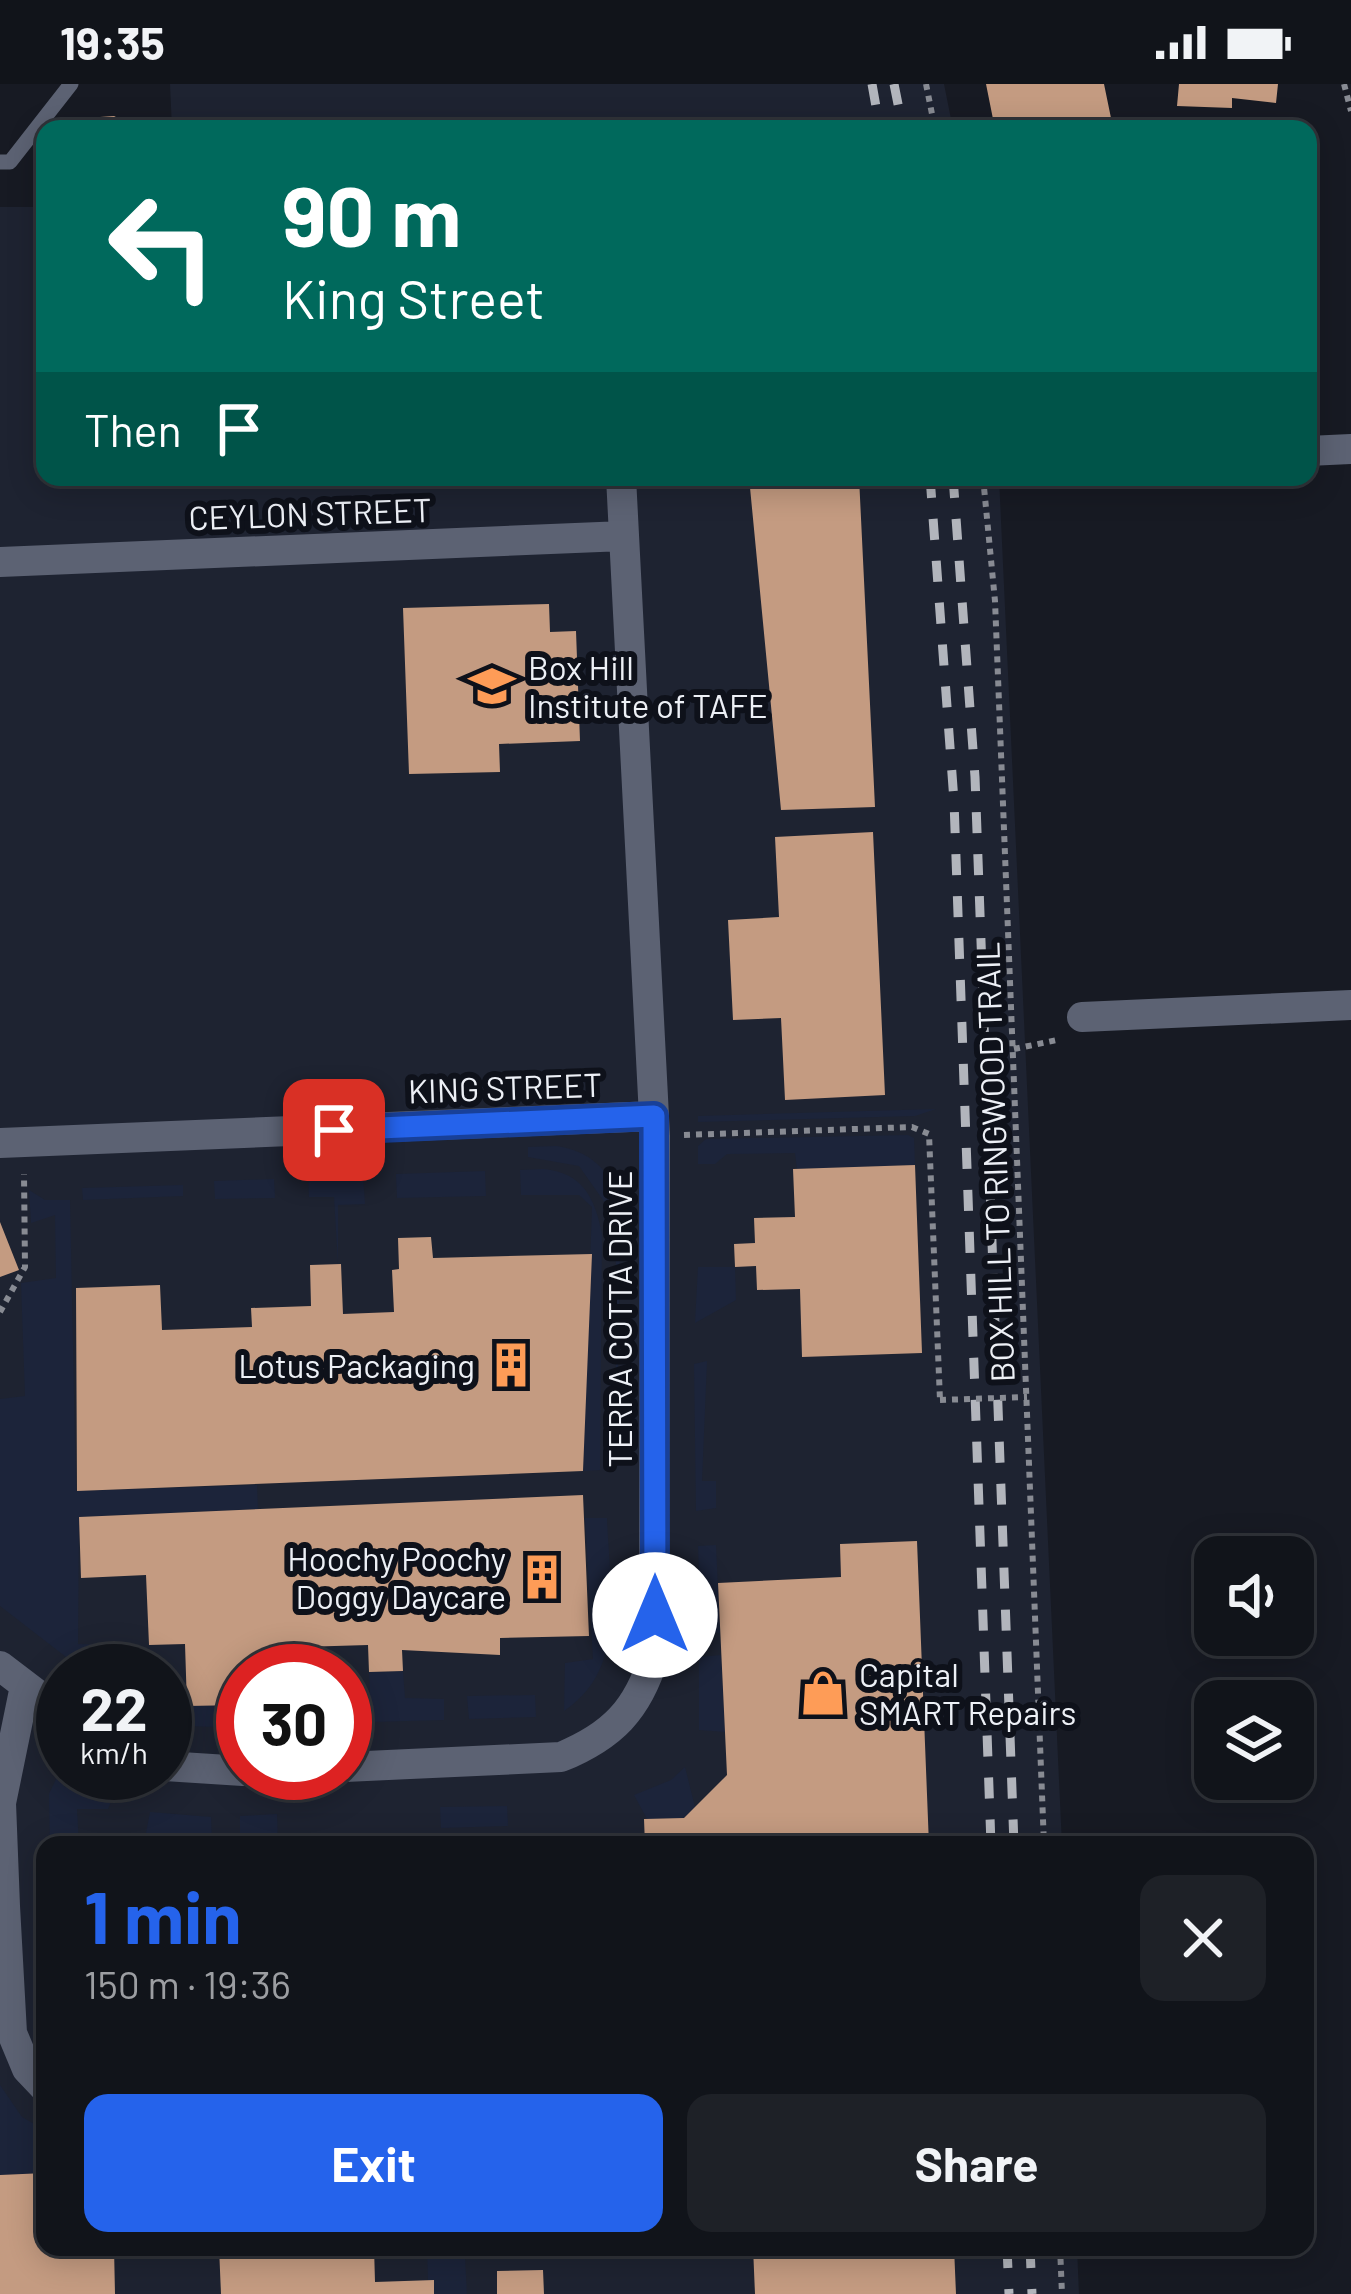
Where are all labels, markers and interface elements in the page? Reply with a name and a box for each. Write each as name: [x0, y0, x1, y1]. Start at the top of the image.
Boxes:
text: 19:35: [60, 15, 165, 69]
text: 90 m: [282, 163, 461, 264]
icon: left: [84, 168, 240, 324]
text: King Street: [282, 265, 545, 330]
icon: arrive: [206, 396, 272, 462]
text: Then: [84, 402, 182, 456]
street label: CEYLON STREET: [188, 489, 432, 537]
place label: Box Hill Institute of TAFE: [528, 647, 768, 725]
school or university icon: Box Hill Institute of TAFE: [467, 661, 517, 711]
street label: BOX HILL TO RINGWOOD TRAIL: [966, 941, 1022, 1383]
street label: KING STREET: [407, 1064, 603, 1110]
pin: [283, 1079, 385, 1181]
icon: arrive: [301, 1097, 367, 1163]
street label: TERRA COTTA DRIVE: [599, 1170, 639, 1468]
building icon: Lotus Packaging: [486, 1340, 536, 1390]
place label: Lotus Packaging: [238, 1345, 475, 1385]
map controls: [1194, 1536, 1314, 1800]
button: sound: [1194, 1536, 1314, 1656]
place label: Hoochy Poochy Doggy Daycare: [287, 1538, 506, 1616]
building icon: Hoochy Poochy Doggy Daycare: [517, 1552, 567, 1602]
position arrow: [592, 1552, 718, 1678]
speed limit sign: 30: [216, 1644, 372, 1800]
place label: Capital SMART Repairs: [859, 1654, 1076, 1732]
shop icon: Capital SMART Repairs: [798, 1668, 848, 1718]
text: 22: [80, 1671, 148, 1743]
button: layers: [1194, 1680, 1314, 1800]
text: km/h: [80, 1734, 148, 1770]
text: 1 min: [84, 1872, 242, 1958]
button: close: [1140, 1875, 1266, 2001]
text: 150 m · 19:36: [84, 1960, 291, 2007]
button: Exit: [84, 2094, 663, 2232]
button: Share: [687, 2094, 1266, 2232]

